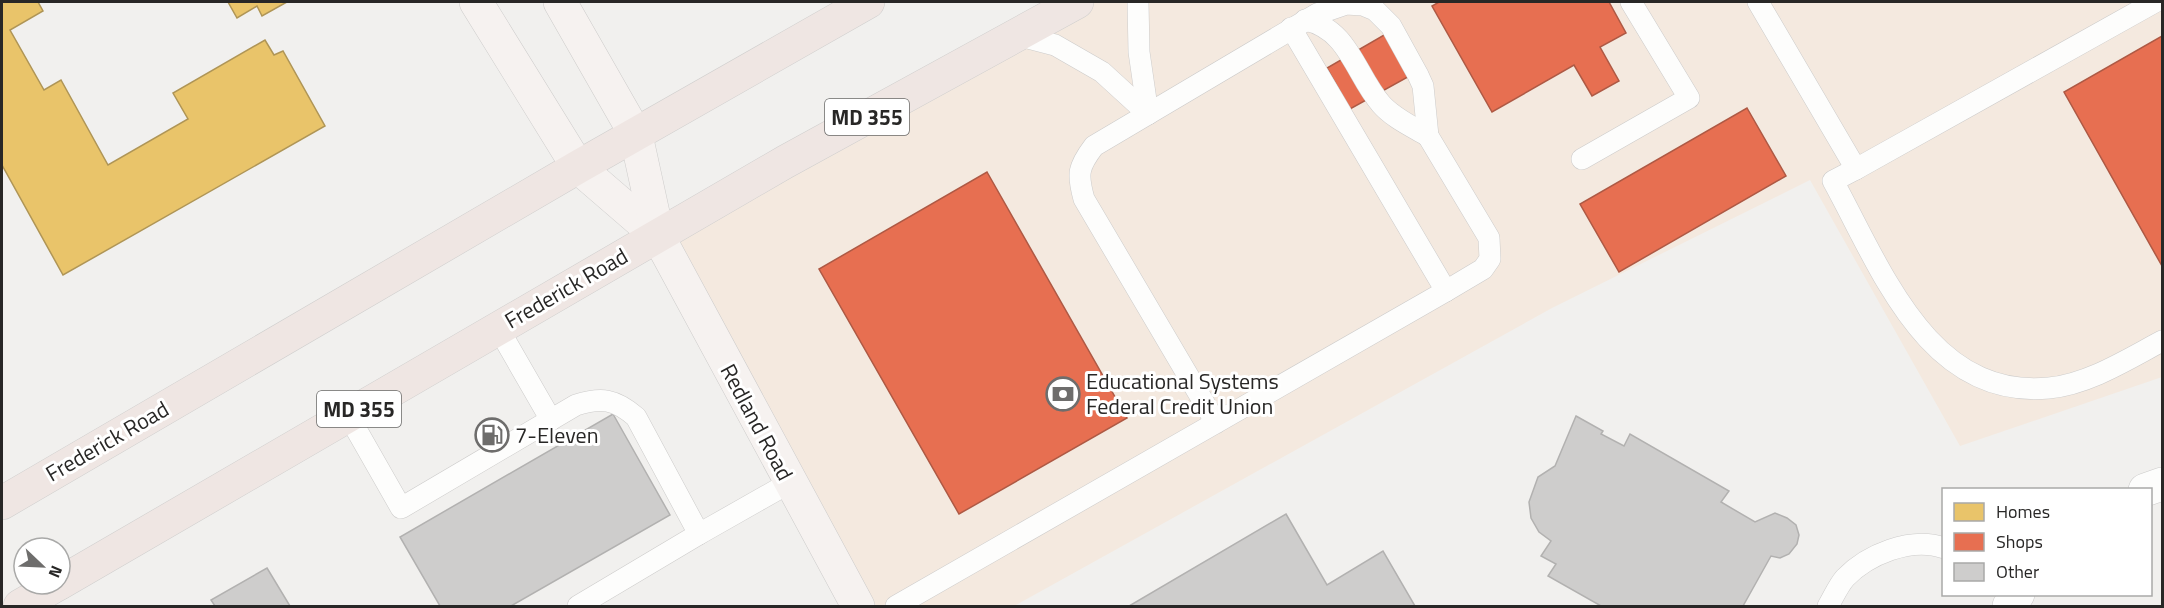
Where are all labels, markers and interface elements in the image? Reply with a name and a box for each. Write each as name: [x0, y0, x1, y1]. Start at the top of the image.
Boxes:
road number: MD 355: [825, 99, 909, 135]
street label: Frederick Road: [498, 239, 634, 337]
street label: Redland Road: [712, 357, 802, 487]
place label: Educational Systems Federal Credit Union: [1086, 364, 1279, 423]
bank icon: Educational Systems Federal Credit Union: [1045, 376, 1081, 412]
road number: MD 355: [317, 391, 401, 427]
street label: Frederick Road: [39, 392, 175, 490]
fuel station icon: 7-Eleven: [474, 417, 510, 453]
place label: 7-Eleven: [515, 418, 598, 452]
legend: [1942, 488, 2152, 596]
text: Homes: [1996, 498, 2050, 525]
text: Shops: [1996, 528, 2043, 555]
north arrow: [12, 536, 72, 596]
text: Other: [1996, 558, 2039, 585]
text: N: [43, 562, 69, 582]

